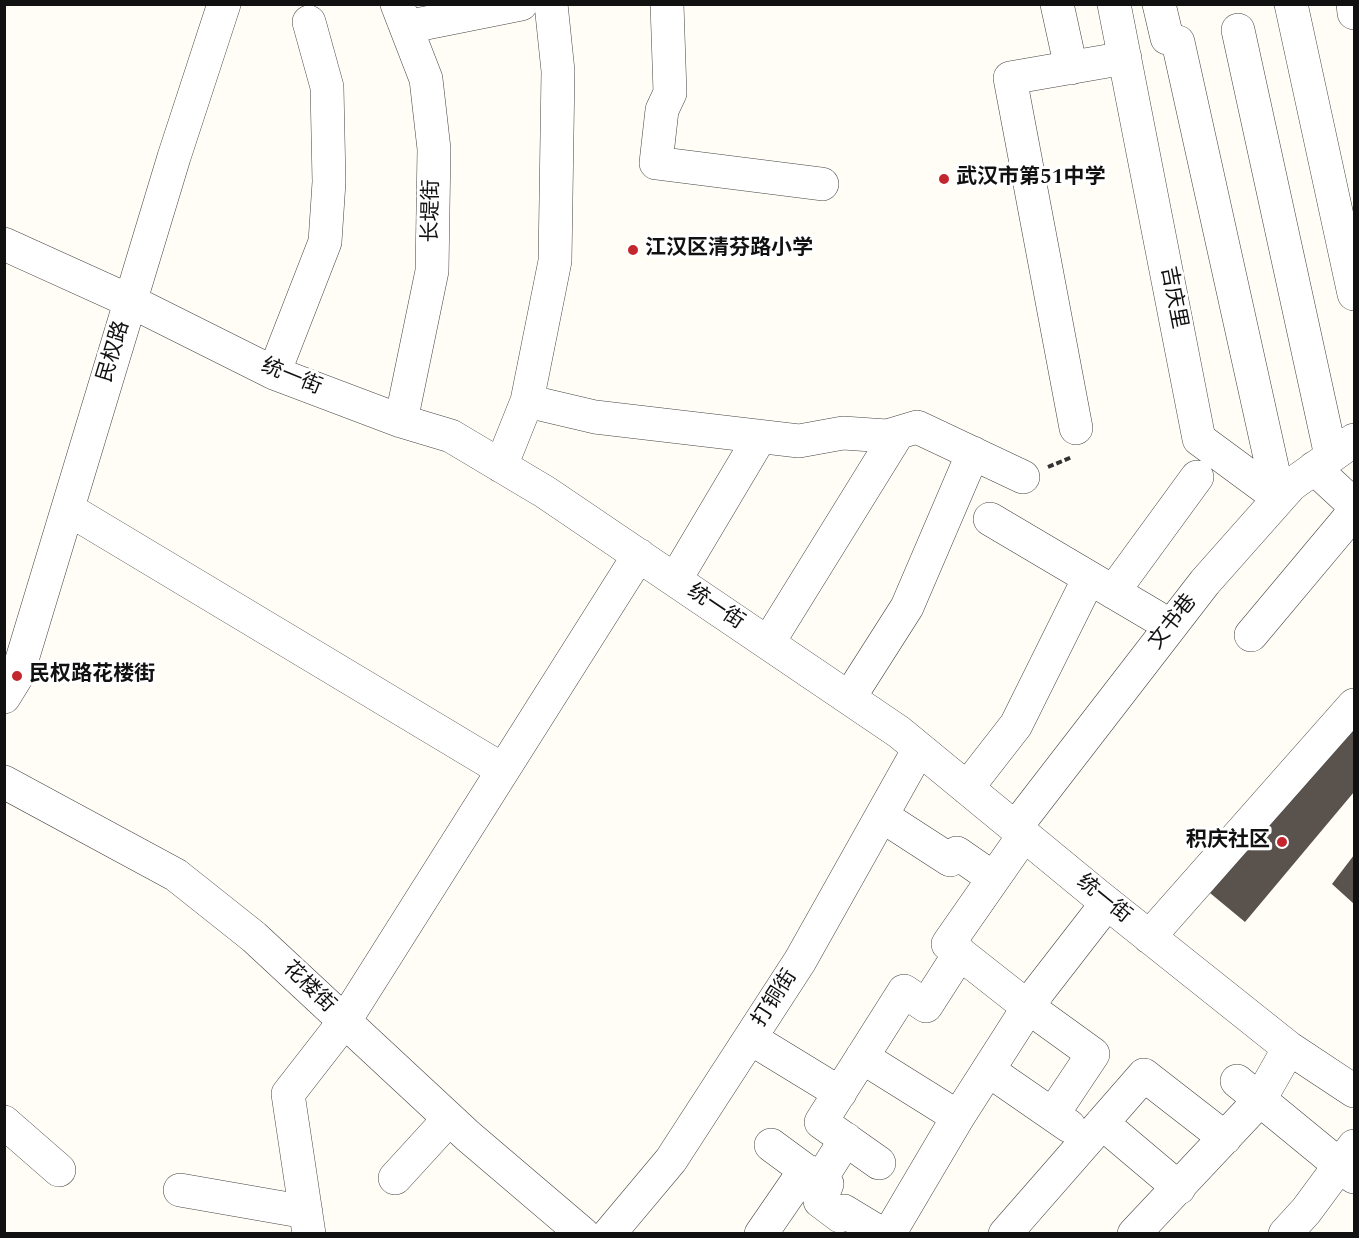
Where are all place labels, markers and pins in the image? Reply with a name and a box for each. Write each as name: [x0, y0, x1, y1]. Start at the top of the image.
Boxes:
place label: 武汉市第51中学: [956, 166, 1106, 192]
marker: 武汉市第51中学: [937, 172, 951, 186]
place label: 江汉区清芬路小学: [645, 237, 813, 263]
marker: 江汉区清芬路小学: [626, 243, 640, 257]
place label: 民权路花楼街: [29, 663, 155, 689]
marker: 民权路花楼街: [10, 669, 24, 683]
place label: 积庆社区: [1186, 829, 1270, 855]
marker: 积庆社区: [1275, 835, 1289, 849]

